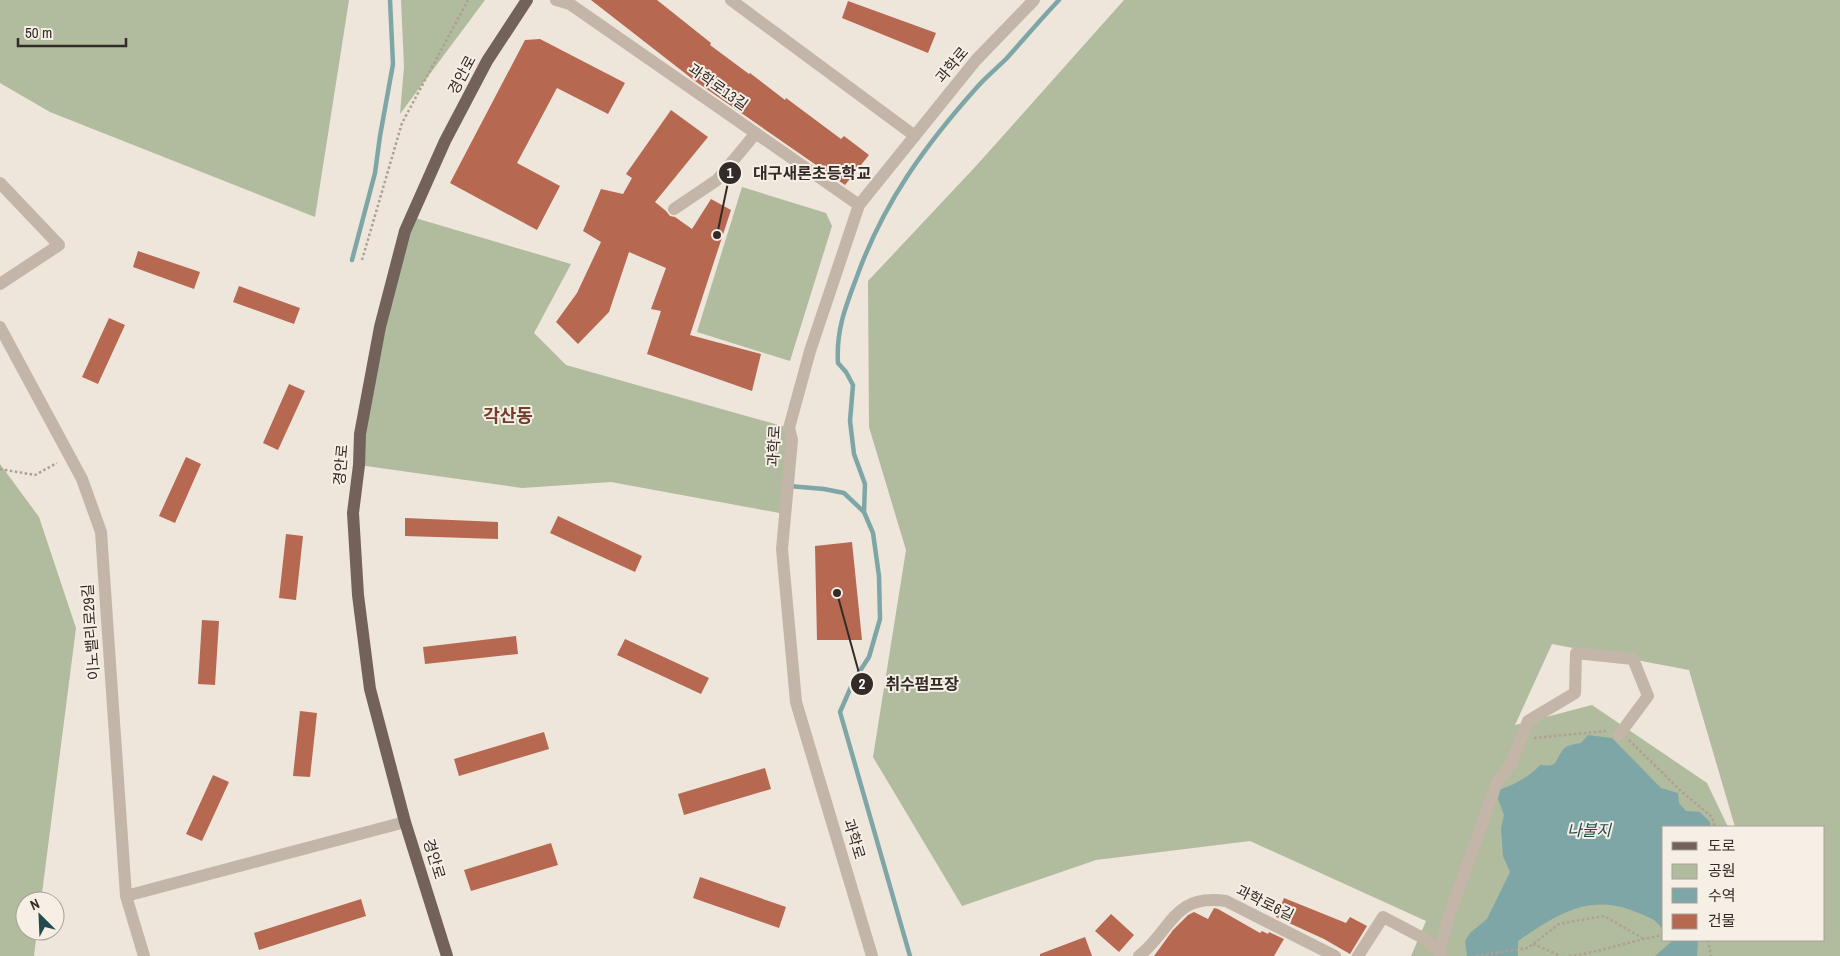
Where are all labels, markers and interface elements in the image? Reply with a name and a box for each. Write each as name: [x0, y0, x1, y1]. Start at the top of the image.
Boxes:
scale bar: [18, 15, 125, 47]
text: 50 m: [25, 22, 52, 43]
street label: 과학로: [930, 42, 973, 87]
street label: 경안로: [443, 52, 481, 98]
street label: 과학로13길: [684, 58, 753, 115]
callout: 대구새론초등학교: [718, 158, 881, 189]
text: 1: [727, 162, 734, 183]
text: 대구새론초등학교: [753, 162, 871, 184]
district label: 각산동: [483, 403, 533, 428]
street label: 과학로: [762, 425, 785, 467]
street label: 경안로: [328, 443, 353, 486]
street label: 이노밸리로29길: [77, 583, 104, 681]
callout: 취수펌프장: [850, 668, 968, 699]
text: 2: [859, 673, 866, 694]
text: 취수펌프장: [885, 673, 959, 695]
street label: 과학로: [838, 816, 871, 862]
water label: 나불지: [1567, 819, 1612, 841]
legend: [1662, 826, 1825, 941]
text: 도로: [1708, 835, 1736, 856]
street label: 경안로: [418, 836, 451, 882]
text: 공원: [1708, 860, 1736, 881]
street label: 과학로6길: [1233, 880, 1298, 926]
text: 수역: [1708, 885, 1736, 906]
north arrow: [15, 891, 65, 941]
text: N: [27, 894, 42, 914]
text: 건물: [1708, 910, 1736, 931]

